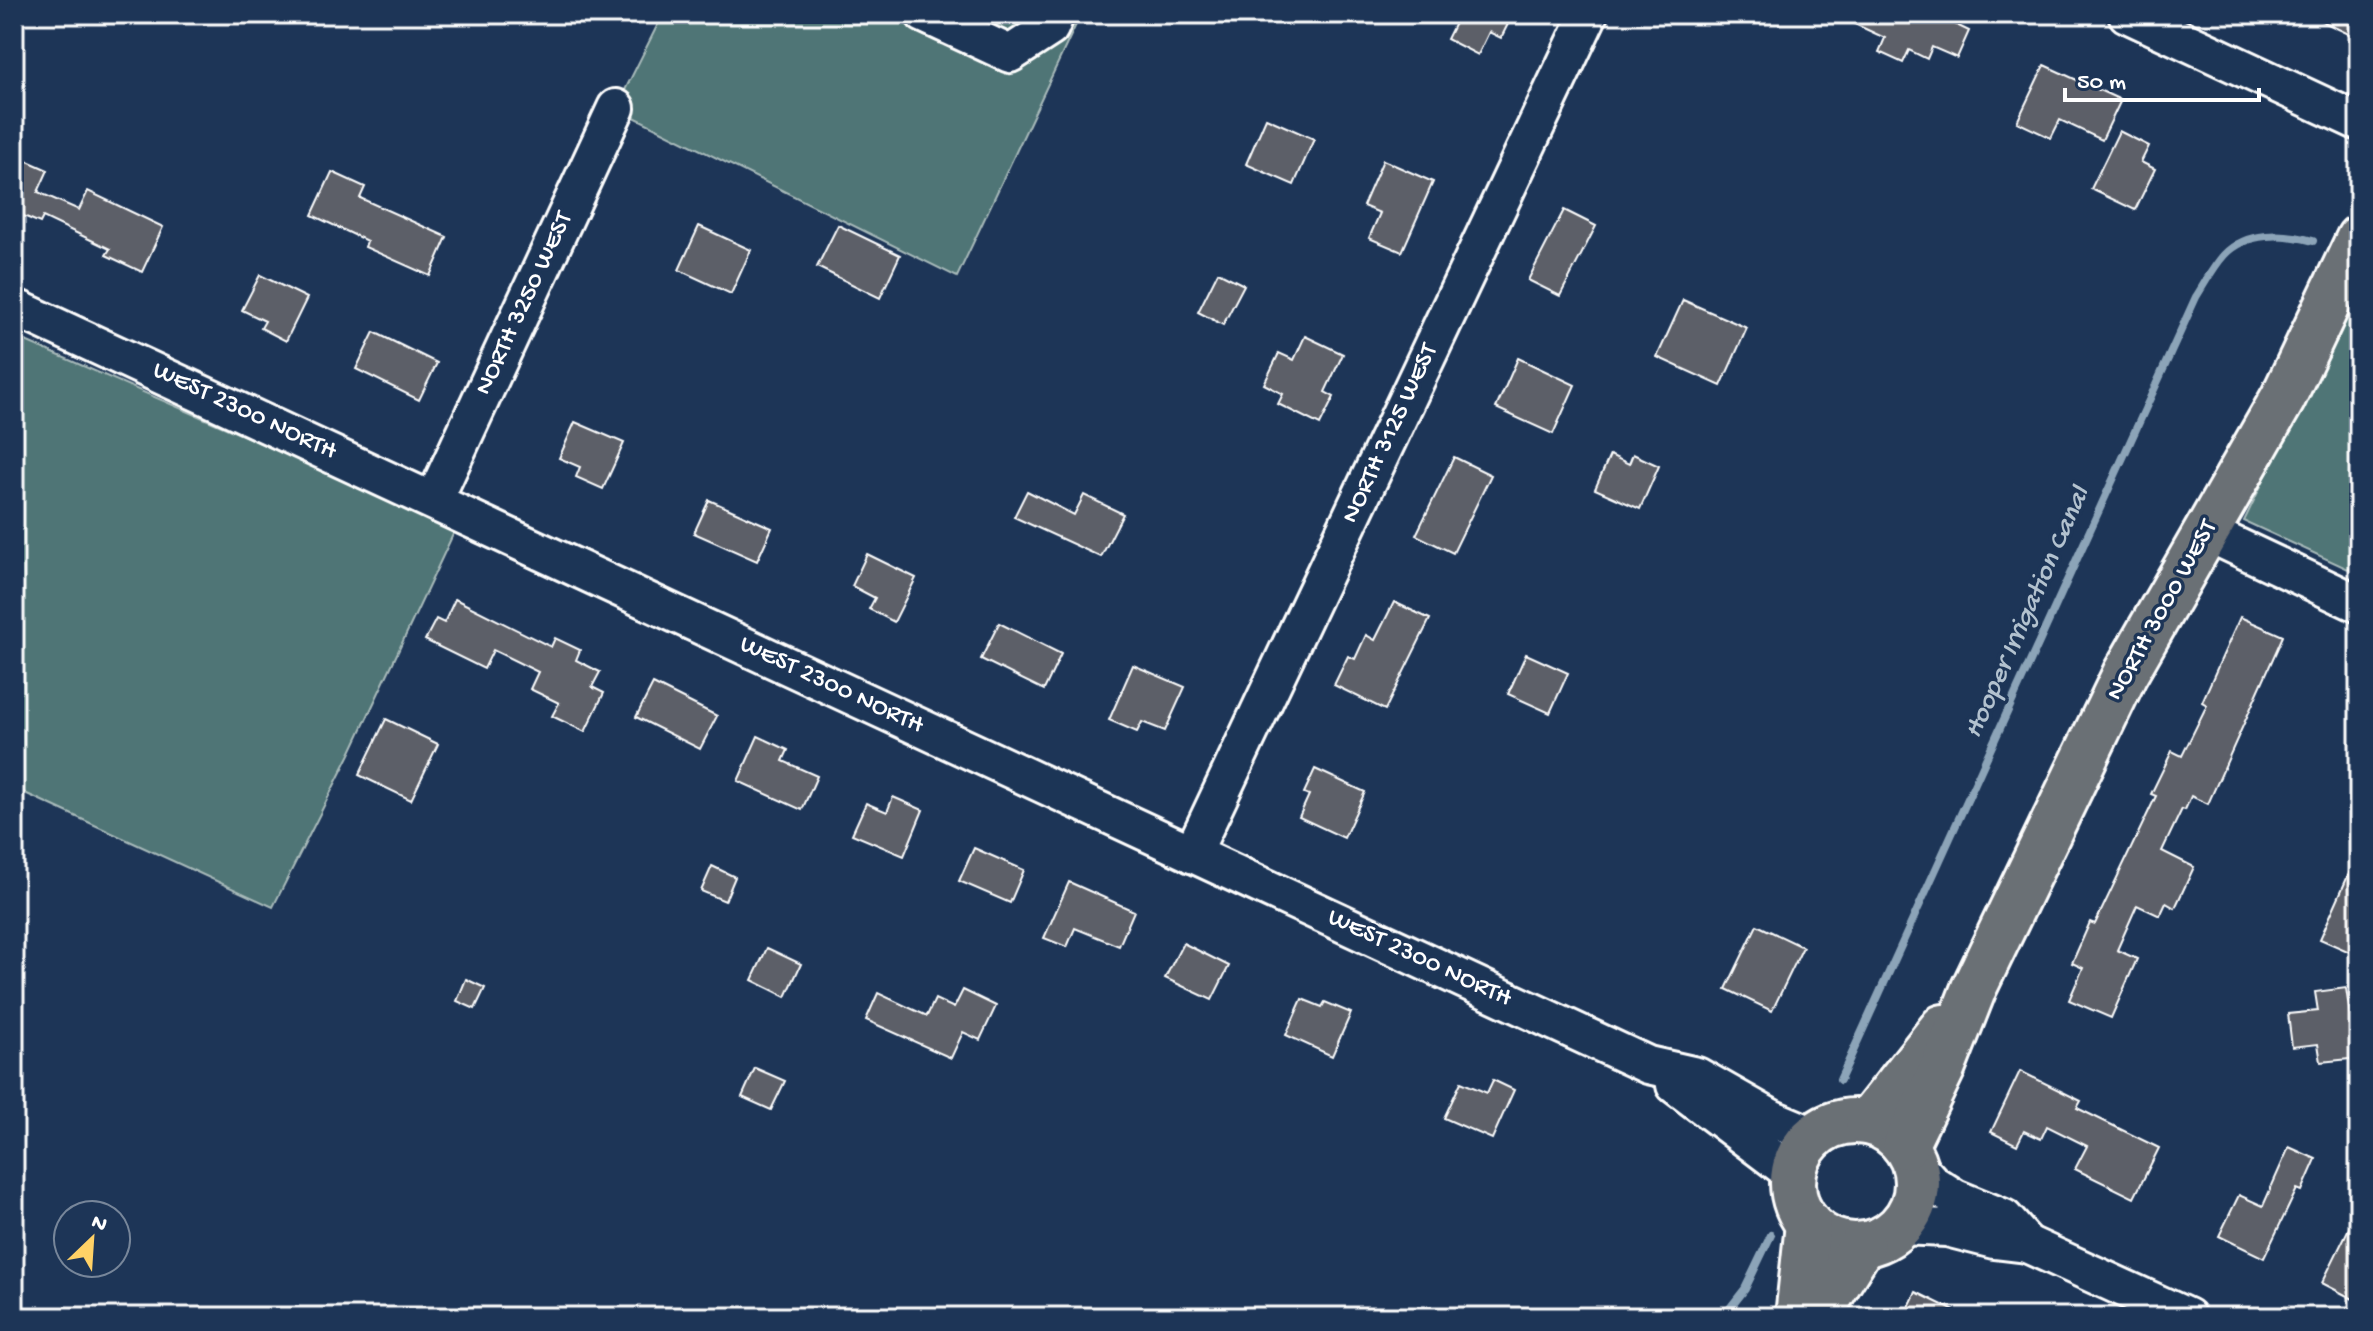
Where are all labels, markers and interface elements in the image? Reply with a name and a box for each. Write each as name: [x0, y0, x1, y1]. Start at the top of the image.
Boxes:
scale bar: [2065, 52, 2259, 102]
text: 50 m: [2077, 69, 2126, 98]
street label: NORTH 3250 WEST: [469, 207, 581, 400]
street label: NORTH 3125 WEST: [1336, 339, 1447, 529]
street label: WEST 2300 NORTH: [147, 356, 341, 468]
water label: Hooper Irrigation Canal: [1958, 481, 2099, 744]
street label: NORTH 3000 WEST: [2101, 514, 2226, 707]
street label: WEST 2300 NORTH: [734, 630, 928, 742]
street label: WEST 2300 NORTH: [1322, 903, 1516, 1015]
north arrow: [52, 1199, 132, 1279]
text: N: [87, 1210, 111, 1239]

